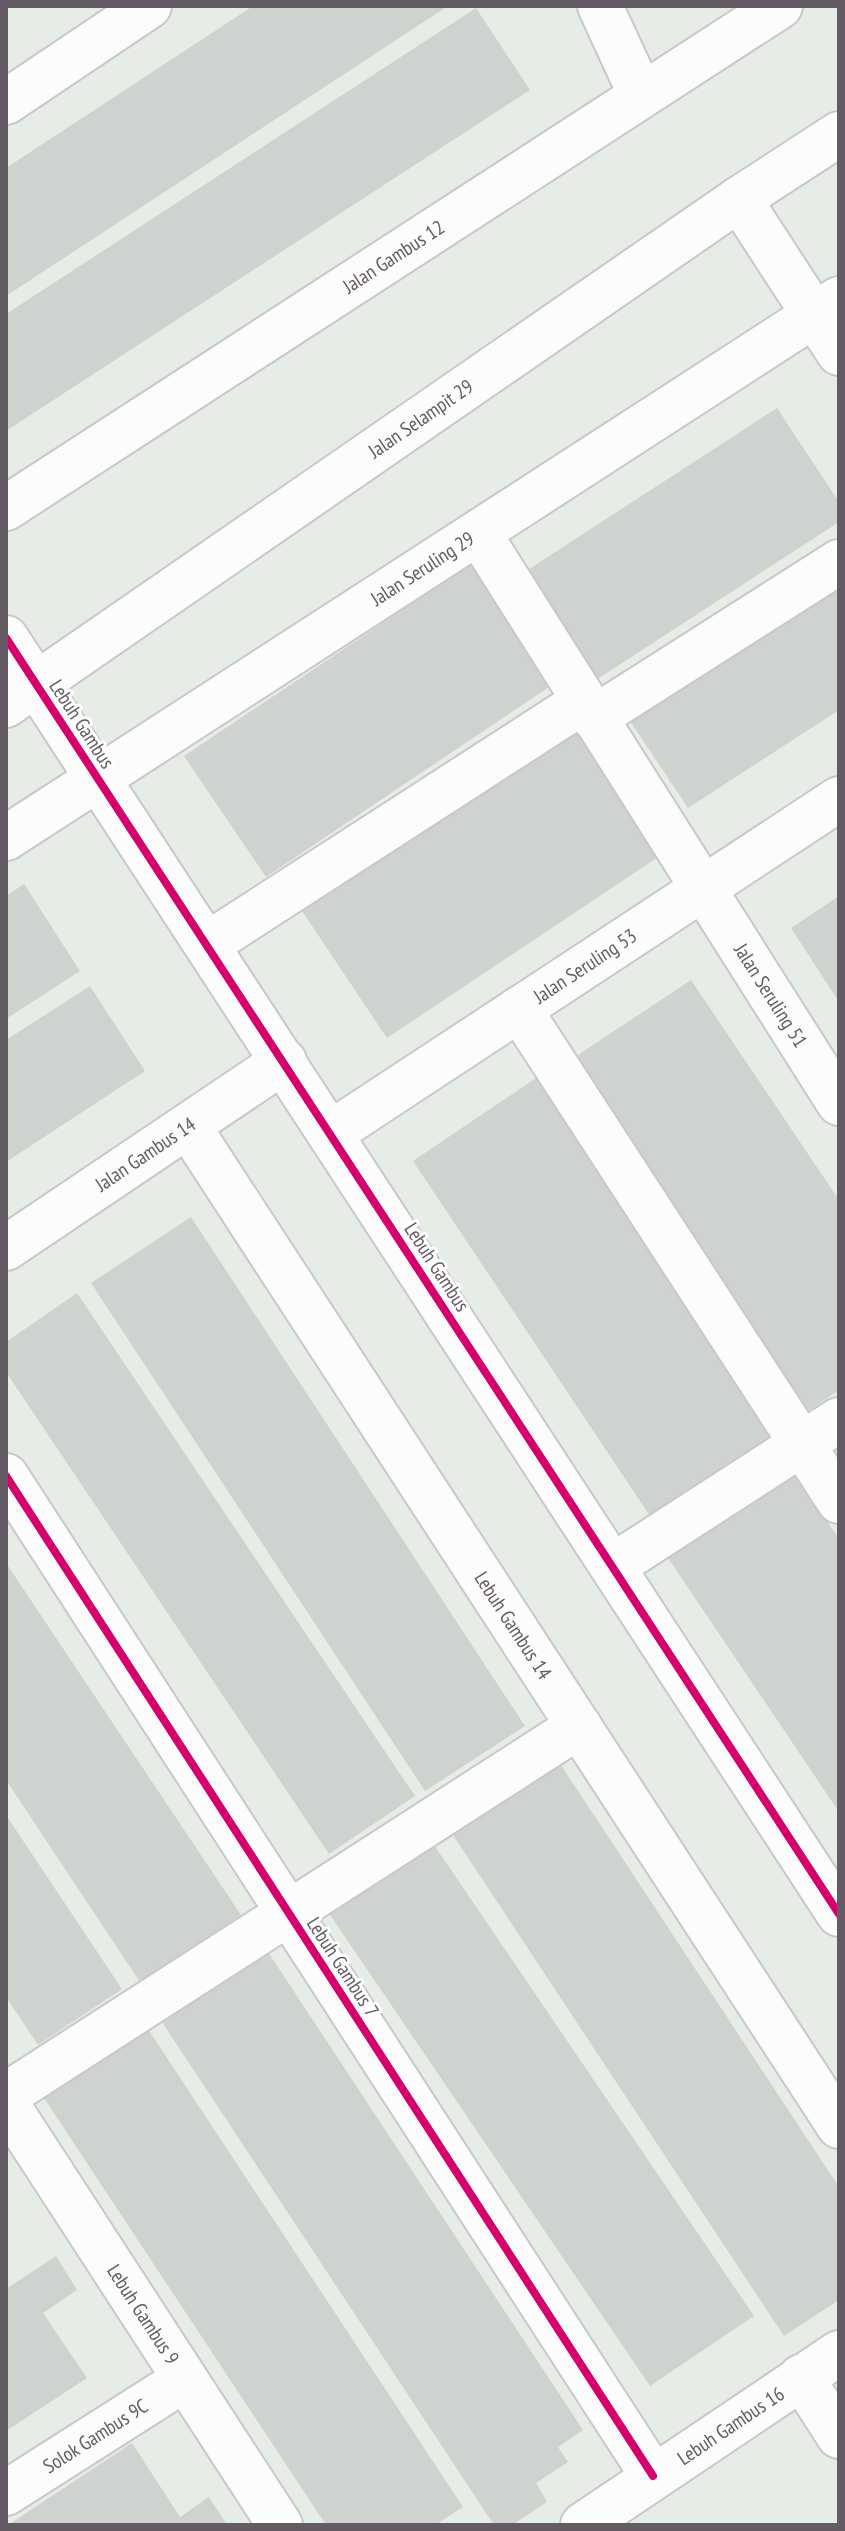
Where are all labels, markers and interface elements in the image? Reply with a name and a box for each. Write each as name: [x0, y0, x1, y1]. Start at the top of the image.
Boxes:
street label: Jalan Gambus 12: [337, 214, 449, 300]
street label: Jalan Selampit 29: [362, 373, 478, 465]
street label: Jalan Seruling 29: [365, 526, 479, 612]
street label: Lebuh Gambus: [44, 675, 121, 774]
street label: Jalan Seruling 53: [528, 923, 642, 1010]
street label: Jalan Seruling 51: [728, 938, 814, 1052]
street label: Jalan Gambus 14: [89, 1111, 201, 1198]
street label: Lebuh Gambus: [399, 1218, 476, 1317]
street label: Lebuh Gambus 14: [469, 1567, 558, 1684]
street label: Lebuh Gambus 7: [301, 1912, 385, 2022]
street label: Lebuh Gambus 9: [101, 2259, 185, 2369]
street label: Lebuh Gambus 16: [672, 2381, 789, 2471]
street label: Solok Gambus 9C: [38, 2393, 153, 2479]

